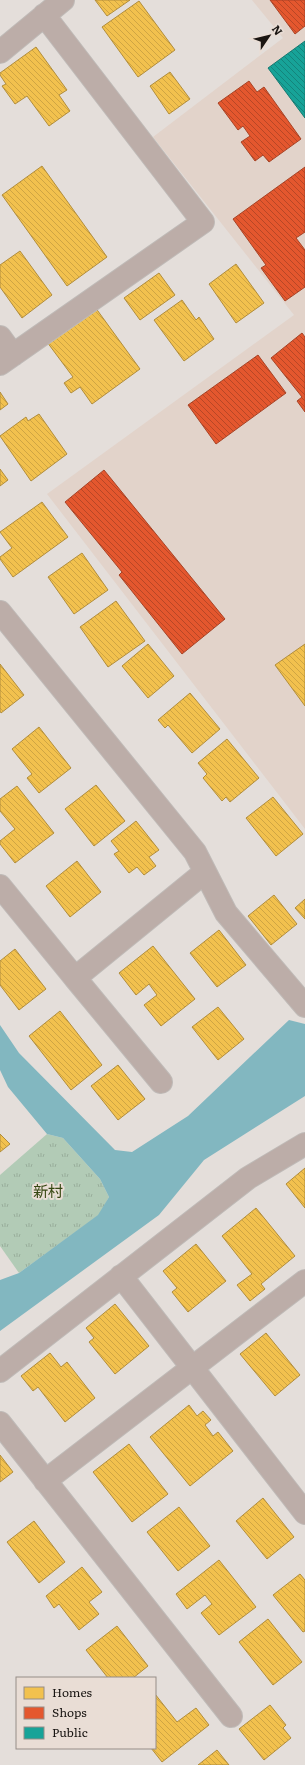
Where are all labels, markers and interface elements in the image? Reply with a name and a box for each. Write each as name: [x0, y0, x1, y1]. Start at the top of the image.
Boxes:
north arrow: [249, 16, 289, 56]
text: N: [269, 21, 287, 38]
district label: 新村: [33, 1179, 63, 1202]
legend: [16, 1677, 156, 1749]
text: Homes: [52, 1683, 92, 1701]
text: Shops: [52, 1703, 87, 1721]
text: Public: [52, 1723, 88, 1741]

